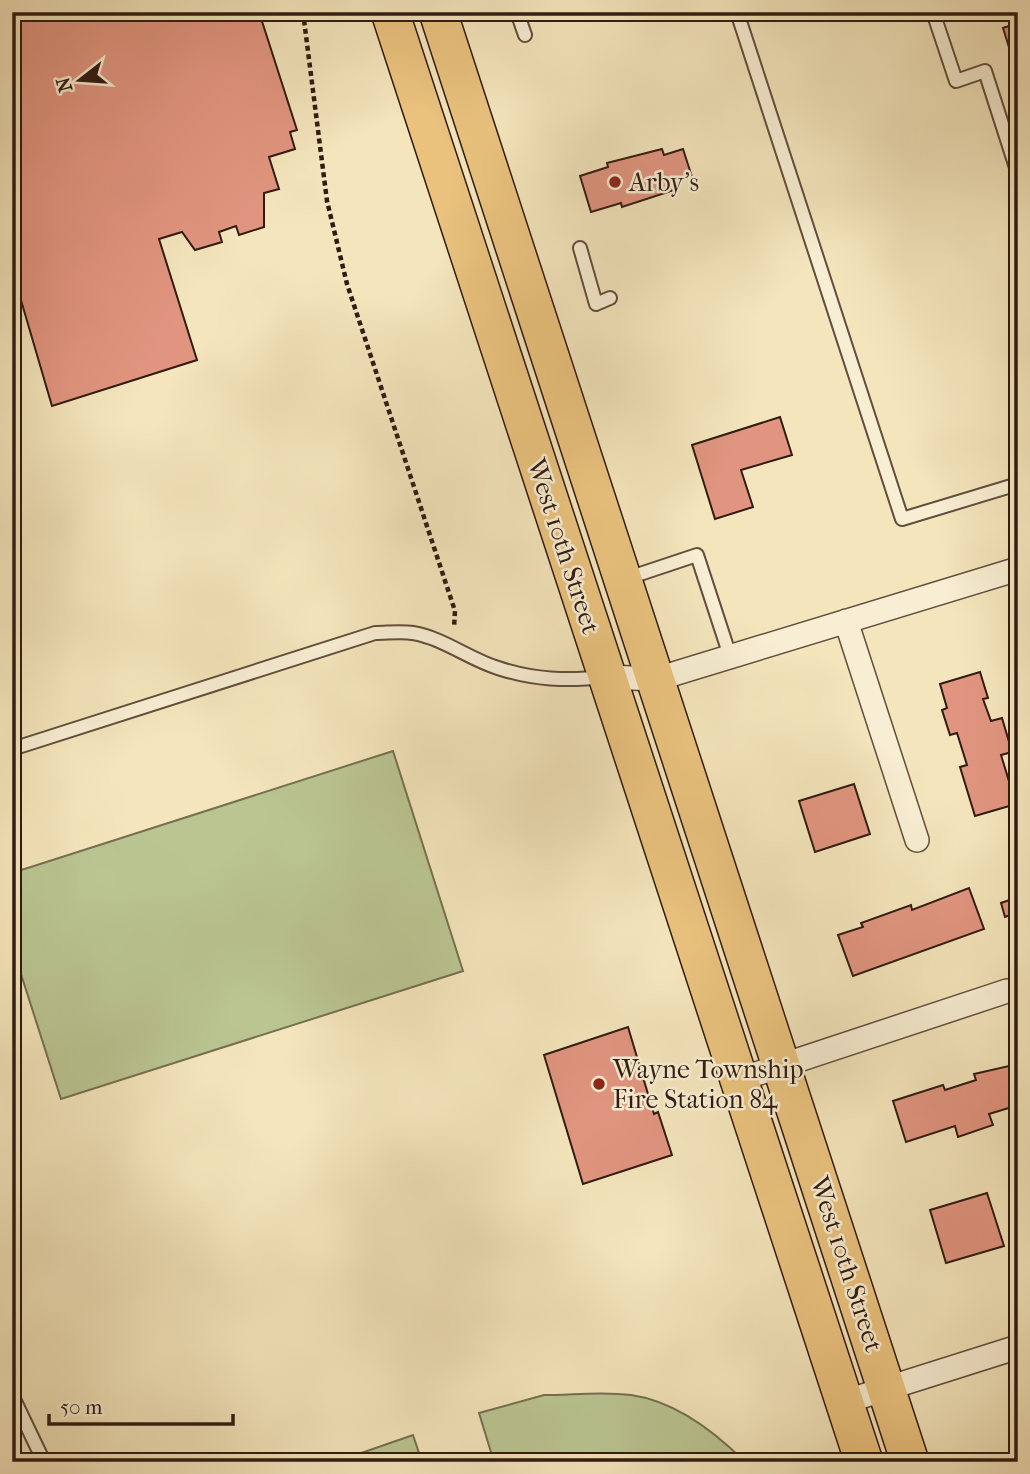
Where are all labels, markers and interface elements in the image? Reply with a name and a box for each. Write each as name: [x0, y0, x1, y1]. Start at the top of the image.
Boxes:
north arrow: [46, 46, 116, 116]
text: N: [52, 74, 77, 95]
place label: Arby's: [628, 167, 699, 198]
marker: Arby's: [607, 174, 623, 190]
street label: West 10th Street: [520, 454, 607, 638]
place label: Wayne Township Fire Station 84: [612, 1054, 804, 1115]
marker: Wayne Township Fire Station 84: [591, 1076, 607, 1092]
street label: West 10th Street: [803, 1172, 890, 1356]
scale bar: [49, 1383, 233, 1427]
text: 50 m: [60, 1395, 103, 1419]

